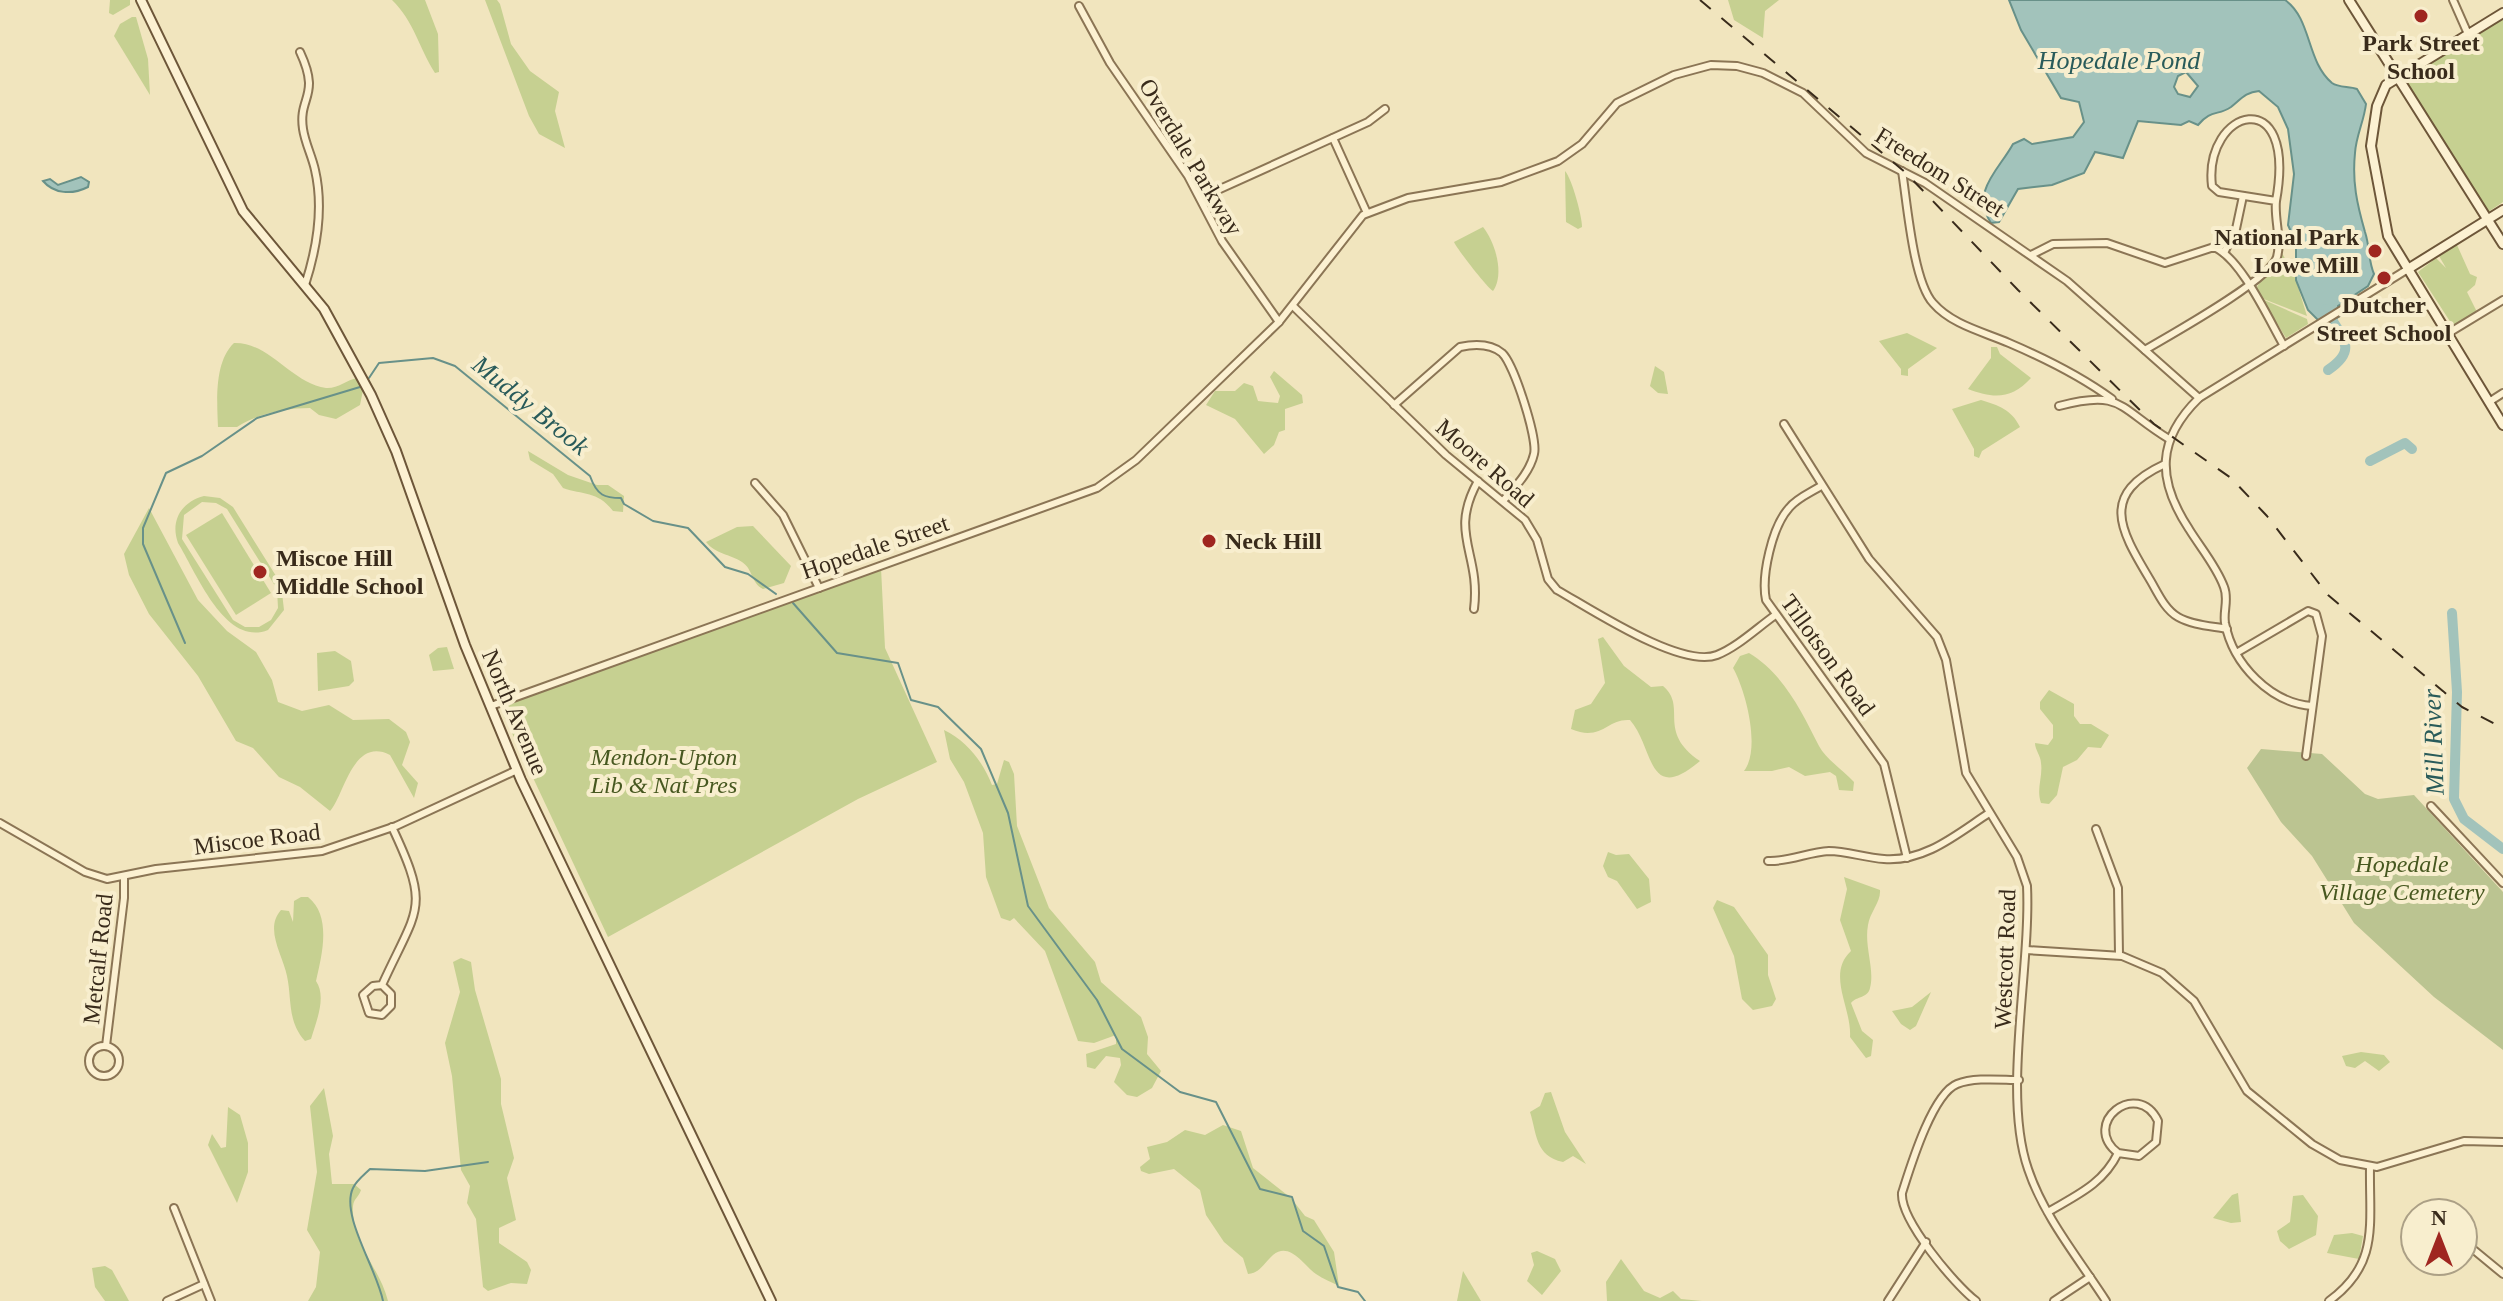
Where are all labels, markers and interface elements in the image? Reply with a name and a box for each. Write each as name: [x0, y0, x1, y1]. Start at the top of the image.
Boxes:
marker: Park Street School: [2412, 7, 2430, 25]
place label: Park Street School: [2362, 30, 2480, 84]
water label: Hopedale Pond: [2037, 46, 2201, 75]
street label: Overdale Parkway: [1134, 74, 1248, 240]
street label: Freedom Street: [1871, 122, 2010, 222]
place label: National Park Lowe Mill: [2214, 224, 2360, 278]
marker: National Park Lowe Mill: [2366, 242, 2384, 260]
marker: Dutcher Street School: [2375, 269, 2393, 287]
place label: Dutcher Street School: [2317, 292, 2452, 346]
water label: Muddy Brook: [466, 349, 595, 461]
street label: Moore Road: [1431, 414, 1539, 512]
street label: Hopedale Street: [798, 510, 952, 584]
place label: Neck Hill: [1225, 528, 1322, 554]
marker: Neck Hill: [1200, 532, 1218, 550]
place label: Miscoe Hill Middle School: [276, 545, 424, 599]
marker: Miscoe Hill Middle School: [251, 563, 269, 581]
street label: Tillotson Road: [1776, 590, 1880, 720]
street label: North Avenue: [477, 645, 553, 779]
water label: Mill River: [2417, 688, 2450, 797]
park label: Mendon-Upton Lib & Nat Pres: [590, 744, 737, 798]
street label: Miscoe Road: [192, 818, 322, 860]
park label: Hopedale Village Cemetery: [2319, 851, 2485, 905]
street label: Westcott Road: [1990, 889, 2020, 1029]
street label: Metcalf Road: [78, 892, 118, 1026]
north arrow: [2399, 1197, 2479, 1277]
text: N: [2431, 1205, 2447, 1230]

